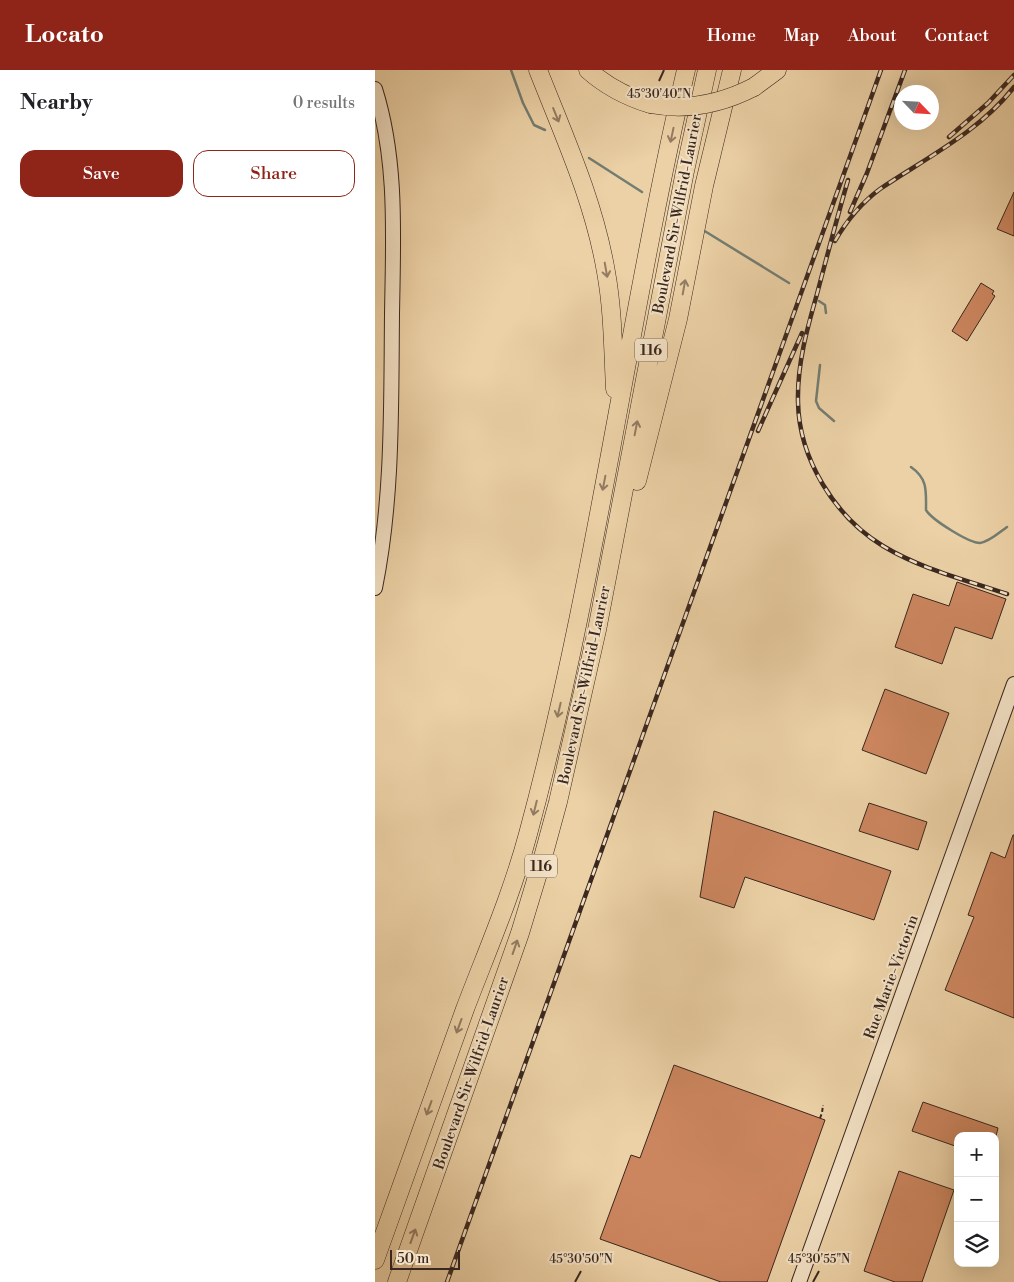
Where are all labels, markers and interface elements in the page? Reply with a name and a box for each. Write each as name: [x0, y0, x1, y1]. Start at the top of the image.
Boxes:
text: Locato: [25, 20, 104, 50]
text: Home: [707, 24, 756, 47]
text: Map: [784, 24, 820, 47]
text: About: [848, 24, 897, 47]
text: Contact: [925, 24, 989, 47]
north arrow: [894, 85, 939, 130]
text: 45°30'40"N: [627, 87, 691, 102]
text: Nearby: [20, 90, 93, 116]
text: 0 results: [293, 93, 355, 113]
one-way arrow: [552, 107, 562, 122]
street label: Boulevard Sir-Wilfrid-Laurier: [649, 112, 706, 316]
one-way arrow: [667, 126, 676, 142]
button: Save: [20, 150, 183, 197]
button: Share: [193, 150, 355, 197]
one-way arrow: [602, 261, 611, 277]
one-way arrow: [680, 279, 690, 295]
road number: 116: [635, 338, 667, 362]
one-way arrow: [632, 420, 641, 436]
one-way arrow: [599, 474, 608, 490]
street label: Boulevard Sir-Wilfrid-Laurier: [554, 583, 615, 787]
one-way arrow: [553, 702, 563, 718]
one-way arrow: [530, 800, 539, 816]
road number: 116: [525, 854, 557, 878]
street label: Rue Marie-Victorin: [860, 912, 923, 1042]
one-way arrow: [511, 939, 520, 955]
street label: Boulevard Sir-Wilfrid-Laurier: [429, 974, 514, 1173]
one-way arrow: [454, 1018, 463, 1034]
one-way arrow: [424, 1100, 433, 1115]
map controls: [954, 1132, 999, 1267]
button: +: [954, 1132, 999, 1177]
button: −: [954, 1177, 999, 1222]
button: layers: [954, 1222, 999, 1267]
one-way arrow: [409, 1229, 418, 1244]
scale bar: [390, 1247, 460, 1270]
text: 50 m: [397, 1250, 429, 1268]
text: 45°30'50"N: [549, 1252, 613, 1267]
text: 45°30'55"N: [788, 1252, 850, 1267]

